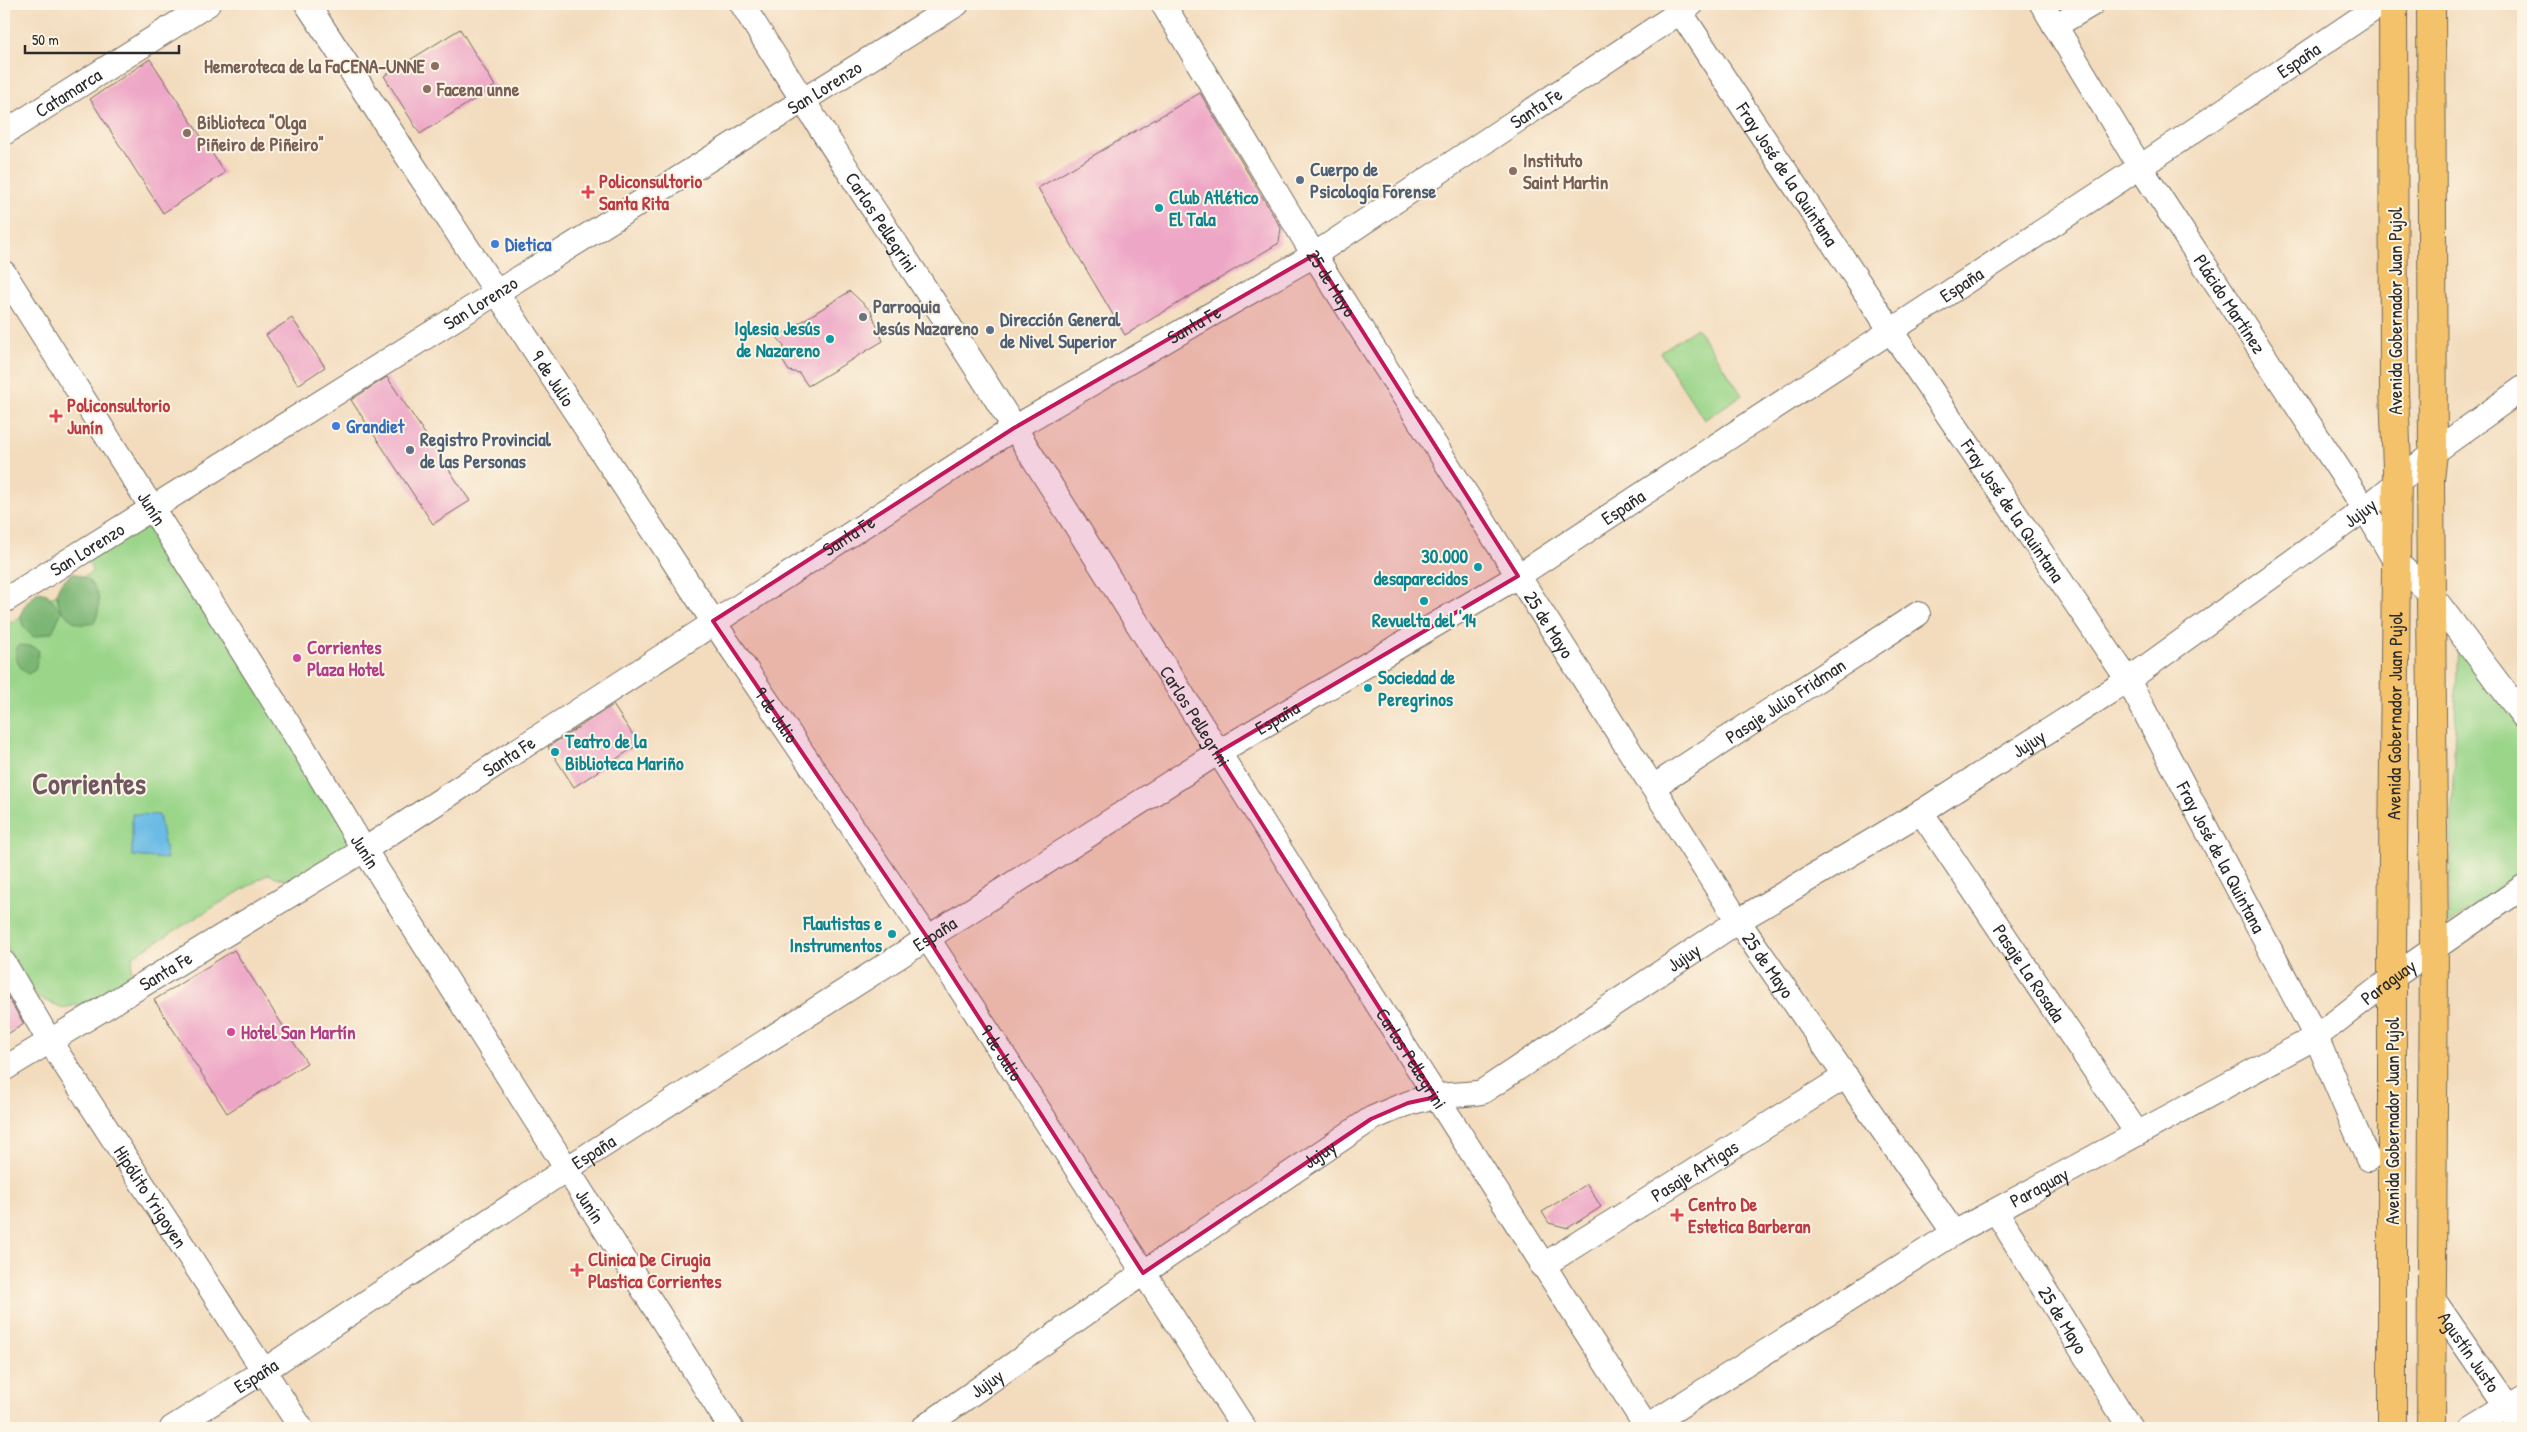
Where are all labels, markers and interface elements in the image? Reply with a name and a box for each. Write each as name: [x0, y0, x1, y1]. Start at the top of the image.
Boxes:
scale bar: [25, 22, 179, 54]
text: 50 m: [32, 29, 59, 50]
street label: España: [2272, 35, 2326, 84]
place label: Hemeroteca de la FaCENA-UNNE: [204, 53, 426, 79]
street label: San Lorenzo: [782, 54, 867, 120]
marker: Hemeroteca de la FaCENA-UNNE: [429, 60, 441, 72]
street label: Catamarca: [30, 61, 107, 123]
place label: Facena unne: [436, 76, 520, 102]
street label: Santa Fe: [1505, 81, 1568, 135]
marker: Facena unne: [421, 83, 433, 95]
street label: Fray José de la Quintana: [1730, 96, 1845, 252]
place label: Biblioteca "Olga Piñeiro de Piñeiro": [197, 109, 324, 157]
marker: Biblioteca "Olga Piñeiro de Piñeiro": [181, 127, 193, 139]
place label: Instituto Saint Martin: [1523, 147, 1609, 195]
place label: Cuerpo de Psicología Forense: [1310, 156, 1437, 205]
marker: Instituto Saint Martin: [1507, 165, 1519, 177]
street label: Carlos Pellegrini: [839, 167, 924, 277]
place label: Policonsultorio Santa Rita: [599, 168, 702, 216]
marker: Cuerpo de Psicología Forense: [1294, 174, 1306, 186]
place label: Club Atlético El Tala: [1169, 184, 1259, 232]
marker: Policonsultorio Santa Rita: [581, 185, 595, 199]
marker: Club Atlético El Tala: [1153, 202, 1165, 214]
street label: Avenida Gobernador Juan Pujol: [2382, 206, 2408, 415]
place label: Dietica: [505, 231, 552, 257]
marker: Dietica: [489, 238, 501, 250]
street label: 25 de Mayo: [1301, 244, 1363, 322]
street label: Plácido Martínez: [2188, 249, 2272, 359]
street label: España: [1934, 260, 1989, 308]
street label: San Lorenzo: [438, 269, 523, 336]
place label: Parroquia Jesús Nazareno: [873, 293, 979, 341]
street label: Santa Fe: [1162, 298, 1226, 350]
place label: Dirección General de Nivel Superior: [1000, 306, 1121, 355]
marker: Parroquia Jesús Nazareno: [857, 311, 869, 323]
place label: Iglesia Jesús de Nazareno: [734, 315, 821, 363]
marker: Dirección General de Nivel Superior: [984, 324, 996, 336]
marker: Iglesia Jesús de Nazareno: [824, 333, 836, 345]
street label: 9 de Julio: [525, 345, 581, 412]
place label: Policonsultorio Junín: [67, 392, 170, 440]
marker: Policonsultorio Junín: [49, 409, 63, 423]
place label: Grandiet: [346, 413, 406, 439]
marker: Grandiet: [330, 420, 342, 432]
place label: Registro Provincial de las Personas: [420, 426, 552, 474]
street label: Fray José de la Quintana: [1955, 433, 2071, 588]
marker: Registro Provincial de las Personas: [404, 444, 416, 456]
street label: España: [1596, 483, 1650, 531]
street label: Junín: [132, 486, 173, 530]
street label: Jujuy: [2338, 492, 2382, 533]
street label: Santa Fe: [817, 509, 880, 562]
street label: San Lorenzo: [45, 516, 129, 582]
place label: 30.000 desaparecidos: [1374, 543, 1469, 592]
marker: 30.000 desaparecidos: [1472, 561, 1484, 573]
street label: 25 de Mayo: [1518, 586, 1581, 664]
marker: Revuelta del '14: [1418, 595, 1430, 607]
place label: Revuelta del '14: [1372, 607, 1476, 633]
street label: Avenida Gobernador Juan Pujol: [2380, 611, 2409, 820]
place label: Corrientes Plaza Hotel: [307, 634, 385, 682]
marker: Corrientes Plaza Hotel: [291, 652, 303, 664]
street label: Pasaje Julio Fridman: [1720, 652, 1851, 749]
street label: Carlos Pellegrini: [1154, 660, 1237, 772]
place label: Sociedad de Peregrinos: [1378, 664, 1456, 713]
street label: 9 de Julio: [748, 682, 805, 748]
marker: Sociedad de Peregrinos: [1362, 682, 1374, 694]
street label: España: [1250, 694, 1305, 741]
street label: Jujuy: [2007, 723, 2050, 764]
place label: Teatro de la Biblioteca Mariño: [564, 728, 684, 776]
street label: Santa Fe: [477, 729, 540, 783]
marker: Teatro de la Biblioteca Mariño: [549, 746, 561, 758]
district label: Corrientes: [32, 764, 146, 803]
street label: Fray José de la Quintana: [2170, 776, 2272, 938]
street label: Junín: [345, 829, 386, 874]
place label: Flautistas e Instrumentos: [790, 910, 883, 958]
street label: España: [908, 910, 962, 957]
street label: Pasaje La Rosada: [1987, 919, 2072, 1027]
street label: 25 de Mayo: [1736, 927, 1801, 1004]
marker: Flautistas e Instrumentos: [886, 928, 898, 940]
street label: Jujuy: [1662, 937, 1705, 978]
street label: Santa Fe: [134, 944, 197, 997]
street label: Paraguay: [2355, 952, 2421, 1011]
street label: Carlos Pellegrini: [1370, 1003, 1453, 1114]
street label: Avenida Gobernador Juan Pujol: [2379, 1016, 2405, 1225]
place label: Hotel San Martín: [241, 1019, 356, 1045]
street label: 9 de Julio: [974, 1019, 1030, 1086]
marker: Hotel San Martín: [225, 1026, 237, 1038]
street label: España: [567, 1128, 621, 1175]
street label: Jujuy: [1298, 1133, 1341, 1174]
street label: Pasaje Artigas: [1646, 1133, 1743, 1208]
street label: Hipólito Yrigoyen: [108, 1140, 194, 1253]
street label: Paraguay: [2005, 1161, 2073, 1213]
street label: Junín: [570, 1184, 611, 1228]
place label: Centro De Estetica Barberan: [1688, 1191, 1811, 1239]
marker: Centro De Estetica Barberan: [1670, 1208, 1684, 1222]
place label: Clinica De Cirugia Plastica Corrientes: [588, 1246, 722, 1294]
marker: Clinica De Cirugia Plastica Corrientes: [570, 1263, 584, 1277]
street label: 25 de Mayo: [2032, 1281, 2094, 1359]
street label: Agustín Justo: [2432, 1306, 2507, 1397]
street label: España: [229, 1352, 284, 1399]
street label: Jujuy: [965, 1362, 1008, 1404]

